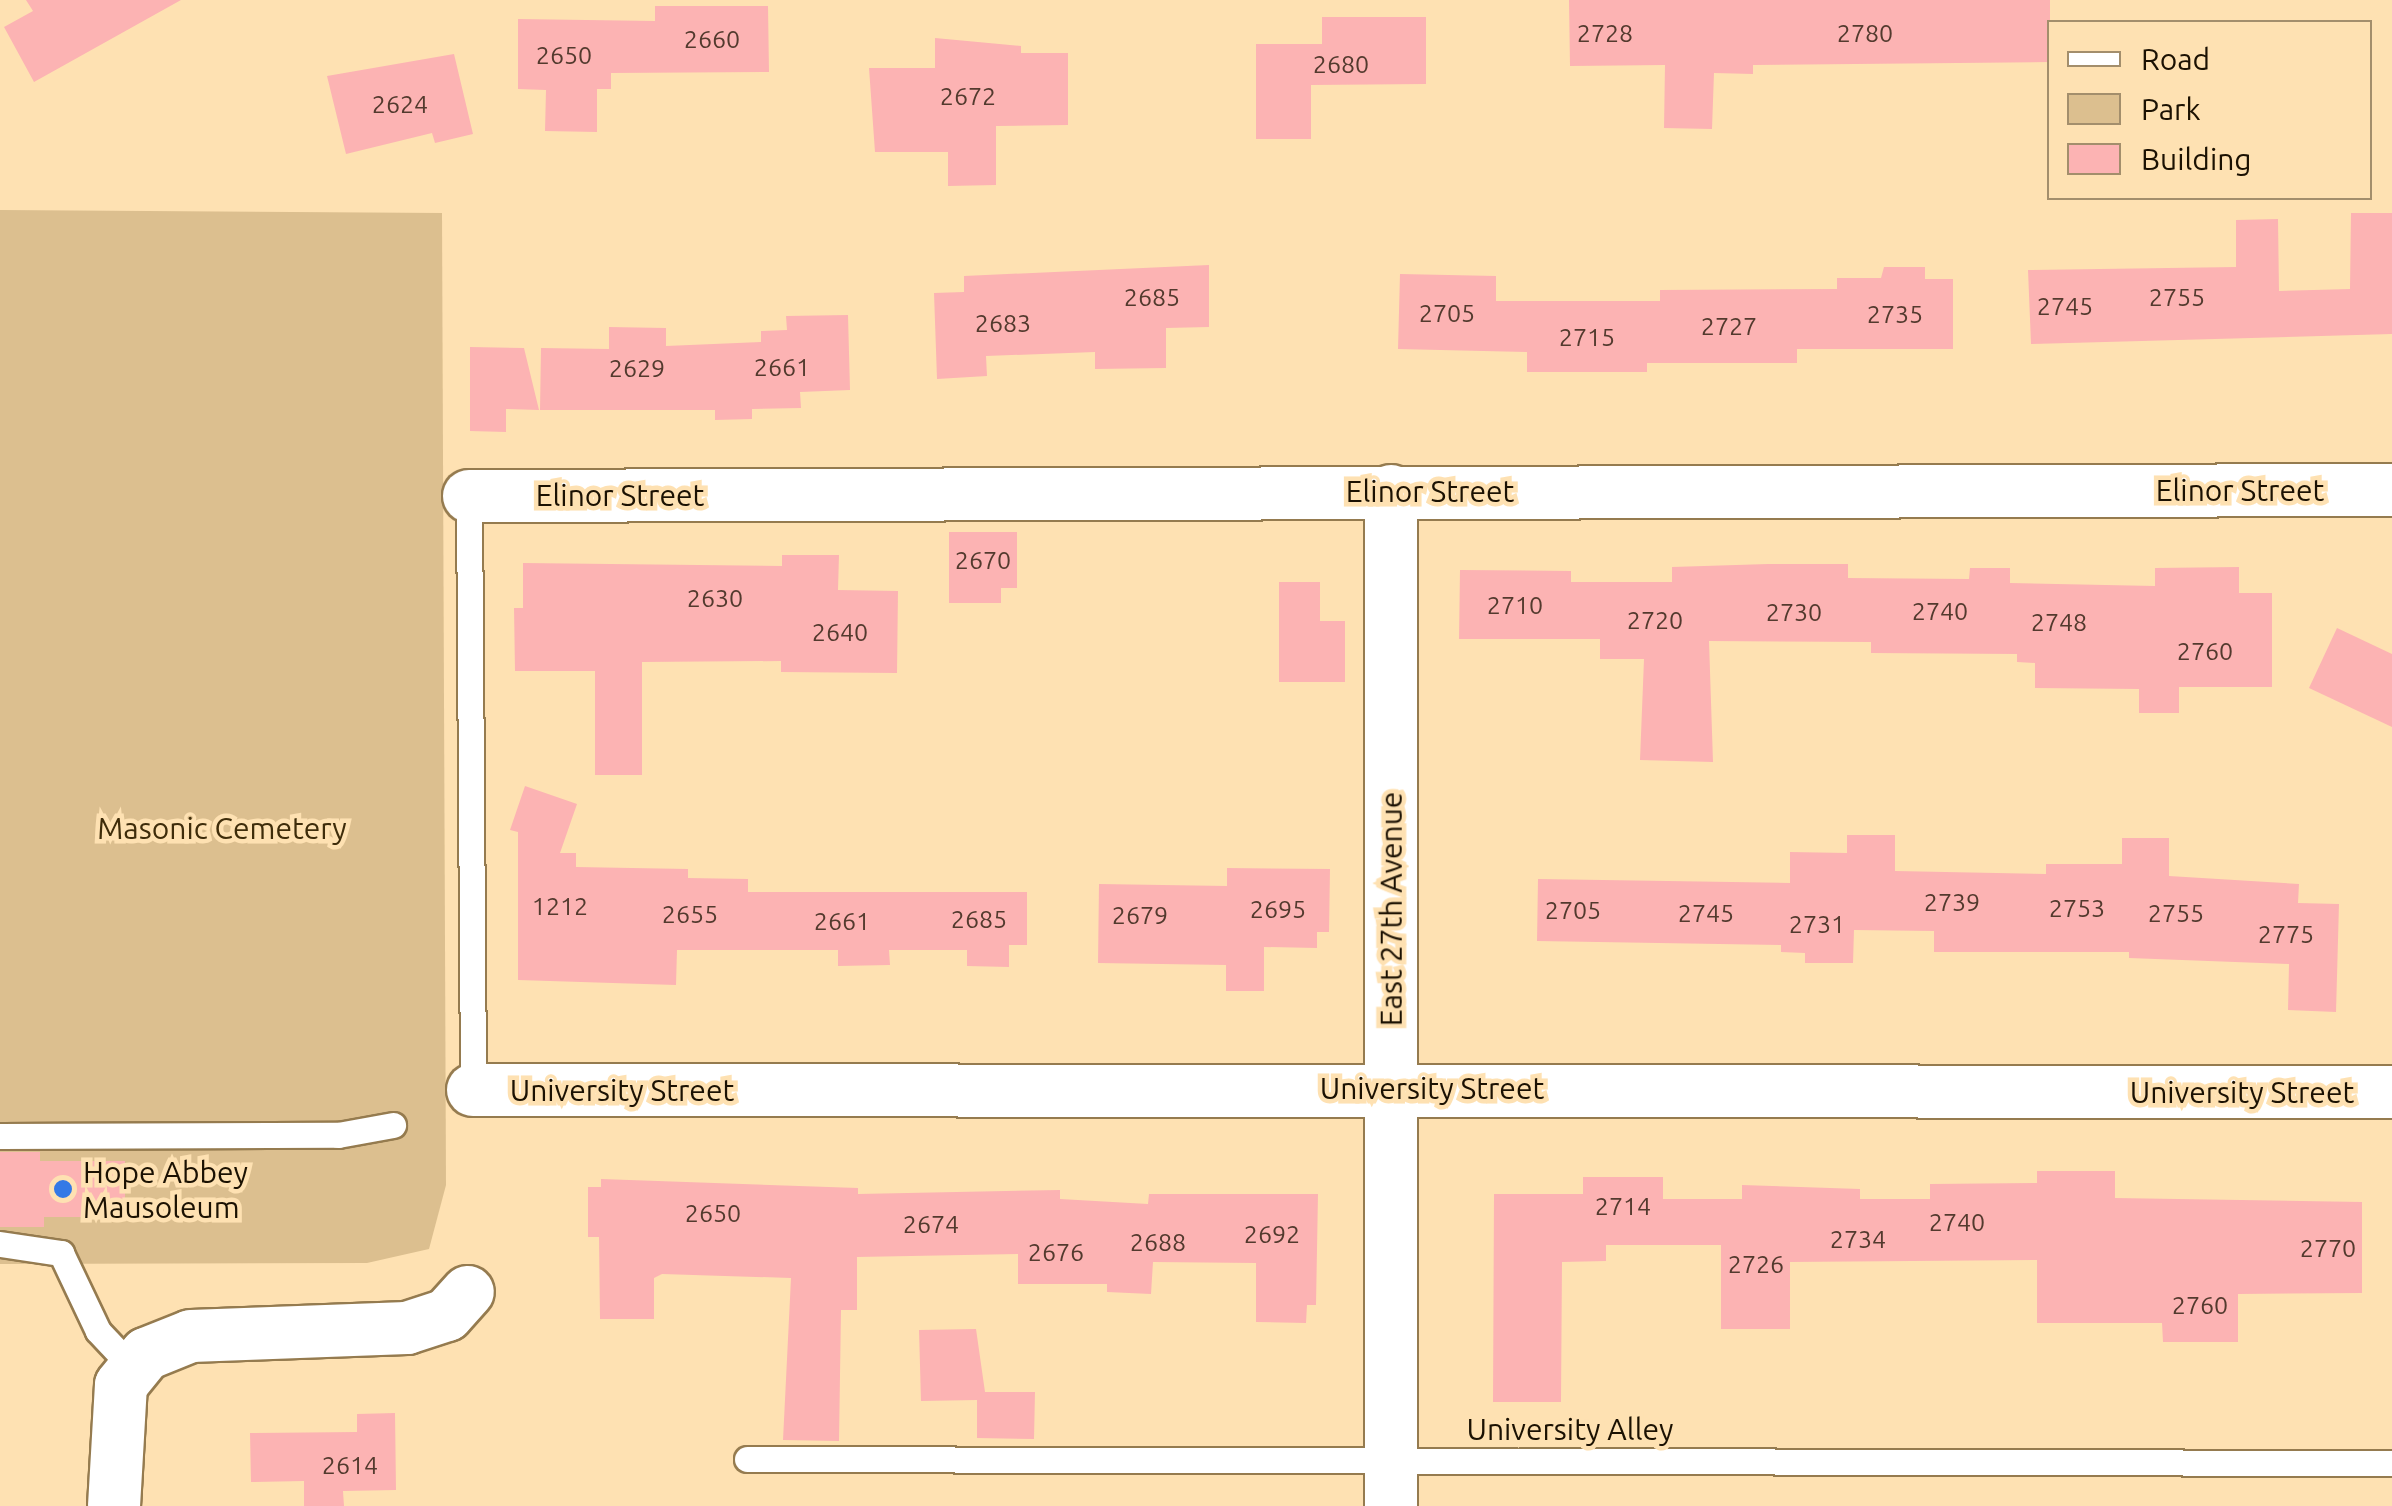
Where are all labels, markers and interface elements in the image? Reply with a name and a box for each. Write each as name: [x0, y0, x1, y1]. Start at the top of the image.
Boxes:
house number: 2728: [1577, 18, 1633, 48]
house number: 2780: [1837, 18, 1893, 48]
legend: [2047, 20, 2372, 200]
house number: 2660: [684, 24, 740, 54]
house number: 2650: [536, 40, 592, 70]
text: Road: [2141, 42, 2210, 76]
house number: 2680: [1313, 49, 1369, 79]
house number: 2672: [940, 81, 996, 111]
house number: 2624: [372, 89, 428, 119]
text: Park: [2141, 92, 2201, 126]
text: Building: [2141, 142, 2252, 176]
house number: 2685: [1124, 282, 1180, 312]
house number: 2755: [2149, 282, 2205, 312]
house number: 2745: [2037, 291, 2093, 321]
house number: 2705: [1419, 298, 1475, 328]
house number: 2735: [1867, 299, 1923, 329]
house number: 2683: [975, 308, 1031, 338]
house number: 2727: [1701, 311, 1757, 341]
house number: 2715: [1559, 322, 1615, 352]
house number: 2661: [754, 352, 810, 382]
house number: 2629: [609, 353, 665, 383]
street label: Elinor Street: [2156, 472, 2324, 508]
street label: Elinor Street: [1346, 473, 1514, 509]
street label: Elinor Street: [536, 477, 704, 513]
house number: 2670: [955, 545, 1011, 575]
house number: 2630: [687, 583, 743, 613]
house number: 2710: [1487, 590, 1543, 620]
house number: 2740: [1912, 596, 1968, 626]
house number: 2730: [1766, 597, 1822, 627]
house number: 2720: [1627, 605, 1683, 635]
house number: 2748: [2031, 607, 2087, 637]
house number: 2640: [812, 617, 868, 647]
house number: 2760: [2177, 636, 2233, 666]
street label: East 27th Avenue: [1373, 792, 1409, 1026]
park label: Masonic Cemetery: [97, 810, 347, 846]
house number: 2739: [1924, 887, 1980, 917]
house number: 1212: [532, 891, 588, 921]
house number: 2753: [2049, 893, 2105, 923]
house number: 2695: [1250, 894, 1306, 924]
house number: 2705: [1545, 895, 1601, 925]
house number: 2745: [1678, 898, 1734, 928]
house number: 2755: [2148, 898, 2204, 928]
house number: 2655: [662, 899, 718, 929]
house number: 2679: [1112, 900, 1168, 930]
house number: 2685: [951, 904, 1007, 934]
house number: 2661: [814, 906, 870, 936]
house number: 2731: [1789, 909, 1845, 939]
house number: 2775: [2258, 919, 2314, 949]
street label: University Street: [1320, 1070, 1544, 1106]
street label: University Street: [510, 1072, 734, 1108]
street label: University Street: [2130, 1074, 2354, 1110]
place label: Hope Abbey Mausoleum: [83, 1154, 248, 1224]
marker: Hope Abbey Mausoleum: [52, 1178, 74, 1200]
house number: 2714: [1595, 1191, 1651, 1221]
house number: 2650: [685, 1198, 741, 1228]
house number: 2740: [1929, 1207, 1985, 1237]
house number: 2674: [903, 1209, 959, 1239]
house number: 2692: [1244, 1219, 1300, 1249]
house number: 2734: [1830, 1224, 1886, 1254]
house number: 2688: [1130, 1227, 1186, 1257]
house number: 2770: [2300, 1233, 2356, 1263]
house number: 2676: [1028, 1237, 1084, 1267]
house number: 2726: [1728, 1249, 1784, 1279]
house number: 2760: [2172, 1290, 2228, 1320]
street label: University Alley: [1466, 1411, 1674, 1447]
house number: 2614: [322, 1450, 378, 1480]

